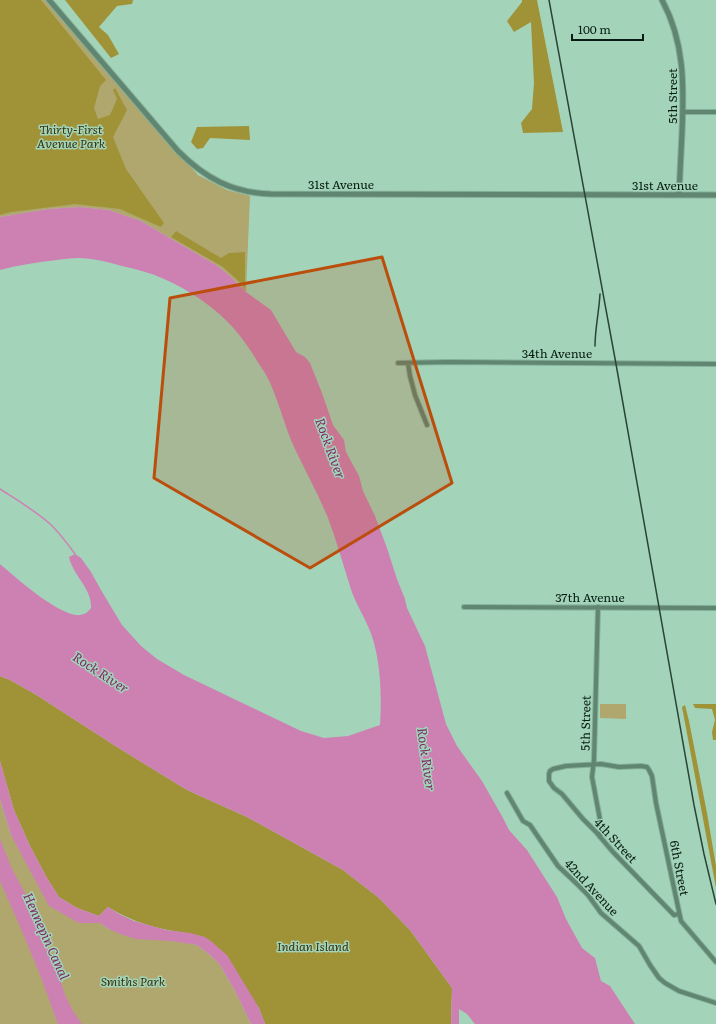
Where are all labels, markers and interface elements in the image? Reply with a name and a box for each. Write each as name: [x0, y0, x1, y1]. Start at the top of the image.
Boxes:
scale bar: [572, 16, 643, 42]
text: 100 m: [578, 20, 611, 38]
street label: 5th Street: [663, 68, 681, 124]
park label: Thirty-First Avenue Park: [37, 120, 106, 152]
street label: 31st Avenue: [308, 175, 374, 193]
street label: 31st Avenue: [632, 176, 698, 194]
street label: 34th Avenue: [522, 344, 592, 362]
water label: Rock River: [311, 415, 351, 481]
street label: 37th Avenue: [555, 588, 625, 606]
water label: Rock River: [69, 647, 133, 697]
street label: 5th Street: [576, 695, 594, 751]
water label: Rock River: [413, 726, 441, 792]
street label: 4th Street: [590, 813, 642, 867]
street label: 6th Street: [666, 839, 694, 897]
street label: 42nd Avenue: [561, 854, 623, 920]
water label: Hennepin Canal: [19, 889, 75, 983]
park label: Indian Island: [277, 937, 349, 955]
park label: Smiths Park: [101, 972, 166, 990]

